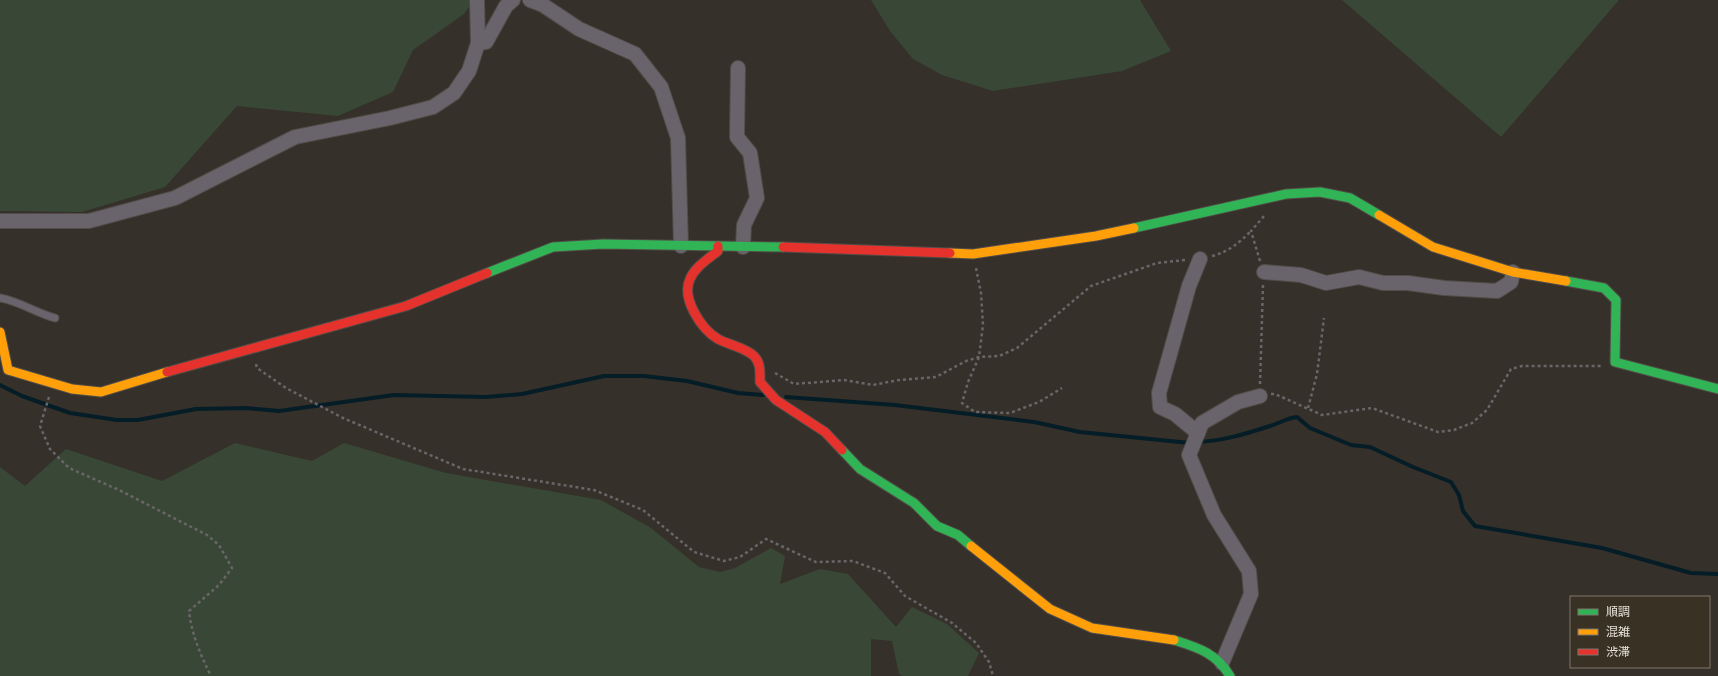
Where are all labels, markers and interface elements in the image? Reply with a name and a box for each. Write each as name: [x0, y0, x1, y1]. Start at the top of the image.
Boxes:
legend: [1570, 596, 1710, 668]
text: 順調: [1606, 605, 1630, 619]
text: 混雑: [1606, 625, 1630, 639]
text: 渋滞: [1606, 645, 1630, 659]

